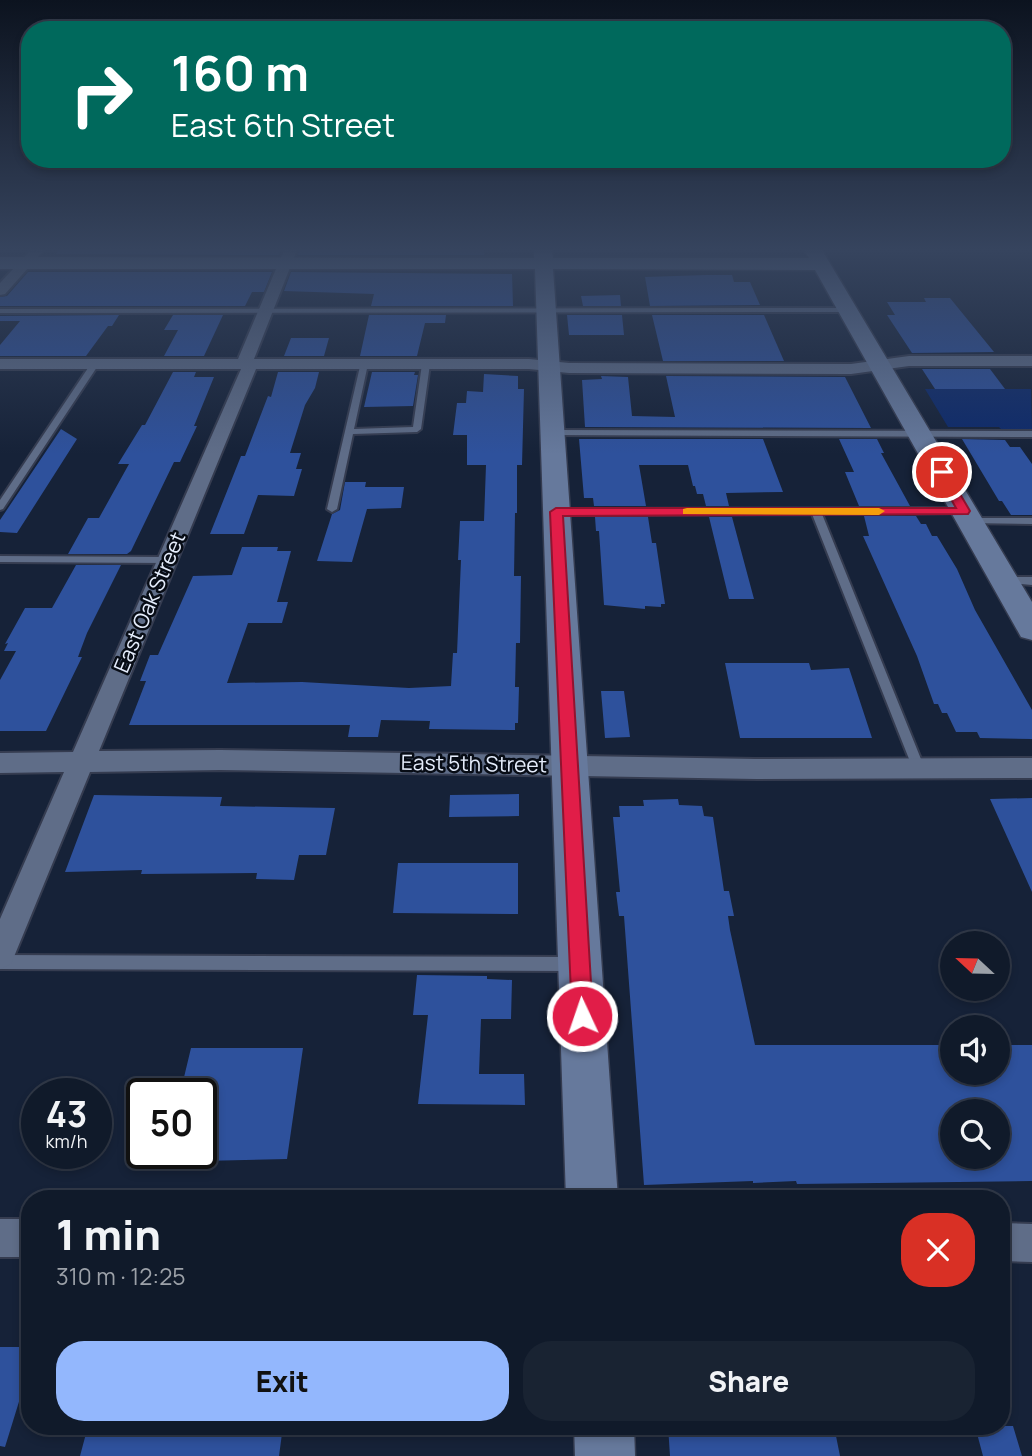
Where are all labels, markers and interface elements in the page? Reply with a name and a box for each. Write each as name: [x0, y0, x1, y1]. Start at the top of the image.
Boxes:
text: 160 m: [171, 39, 309, 106]
icon: right: [56, 49, 147, 140]
text: East 6th Street: [171, 103, 395, 147]
pin: [912, 442, 972, 502]
icon: arrive: [923, 453, 961, 491]
street label: East Oak Street: [107, 527, 191, 677]
street label: East 5th Street: [401, 748, 547, 778]
north arrow: [940, 931, 1010, 1001]
map controls: [940, 931, 1010, 1169]
position arrow: [545, 979, 619, 1053]
button: sound: [940, 1015, 1010, 1085]
speed limit sign: 50: [126, 1078, 217, 1169]
text: 43: [46, 1090, 87, 1138]
button: search: [940, 1099, 1010, 1169]
text: km/h: [46, 1129, 87, 1153]
text: 1 min: [56, 1205, 161, 1263]
button: close: [901, 1213, 975, 1287]
text: 310 m · 12:25: [56, 1260, 186, 1292]
button: Exit: [56, 1341, 509, 1421]
button: Share: [523, 1341, 975, 1421]

